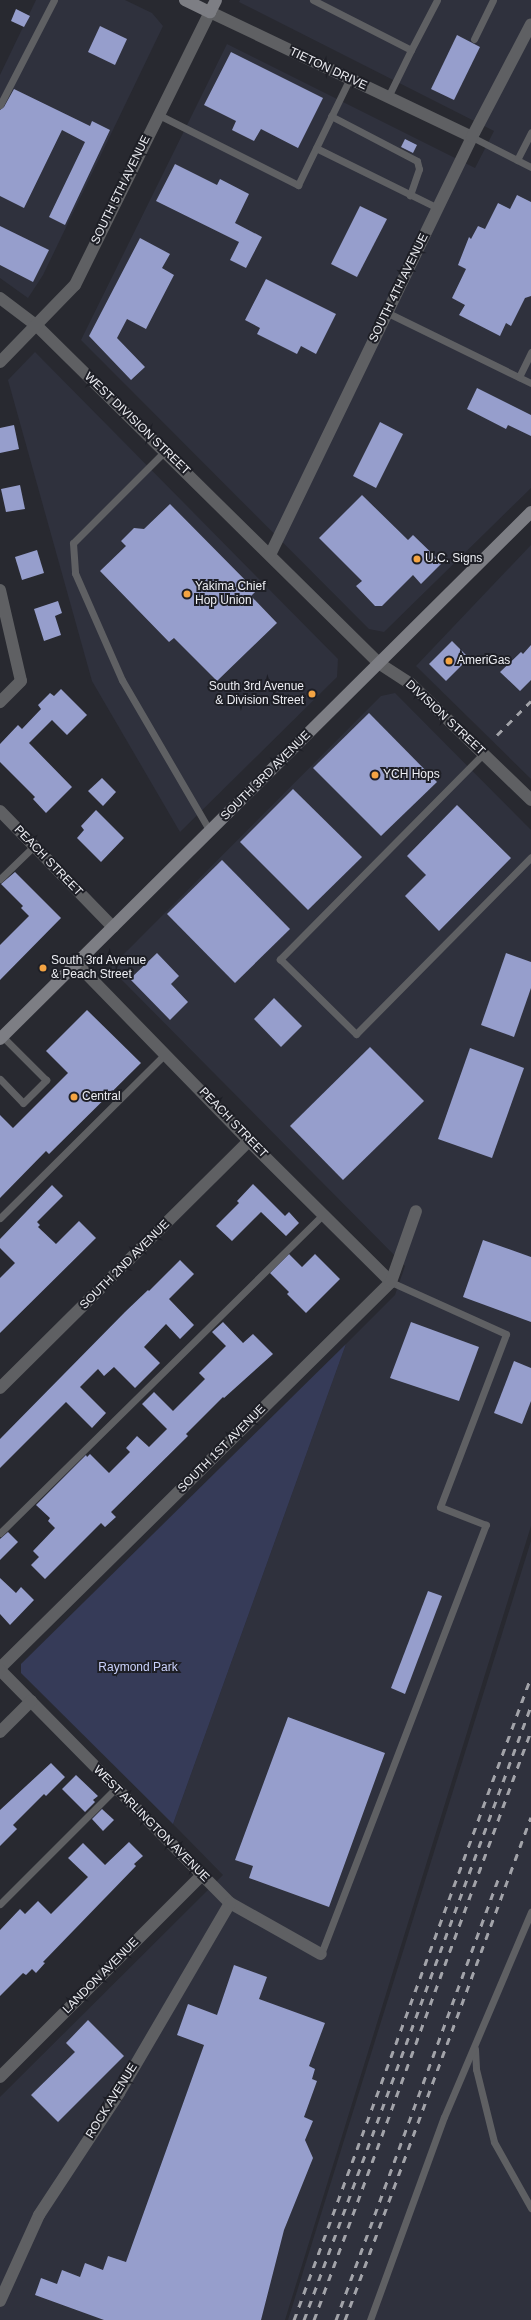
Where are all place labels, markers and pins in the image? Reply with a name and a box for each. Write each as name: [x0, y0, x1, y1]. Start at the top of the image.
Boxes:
place label: U.C. Signs: [425, 552, 482, 566]
marker: U.C. Signs: [412, 554, 422, 564]
place label: Yakima Chief Hop Union: [195, 580, 265, 608]
marker: Yakima Chief Hop Union: [182, 589, 192, 599]
place label: AmeriGas: [457, 654, 510, 668]
marker: AmeriGas: [444, 656, 454, 666]
place label: South 3rd Avenue & Division Street: [208, 680, 304, 708]
marker: South 3rd Avenue & Division Street: [307, 689, 317, 699]
place label: YCH Hops: [383, 768, 440, 782]
marker: YCH Hops: [370, 770, 380, 780]
place label: South 3rd Avenue & Peach Street: [51, 954, 147, 982]
marker: South 3rd Avenue & Peach Street: [38, 963, 48, 973]
place label: Central: [82, 1090, 121, 1104]
marker: Central: [69, 1092, 79, 1102]

